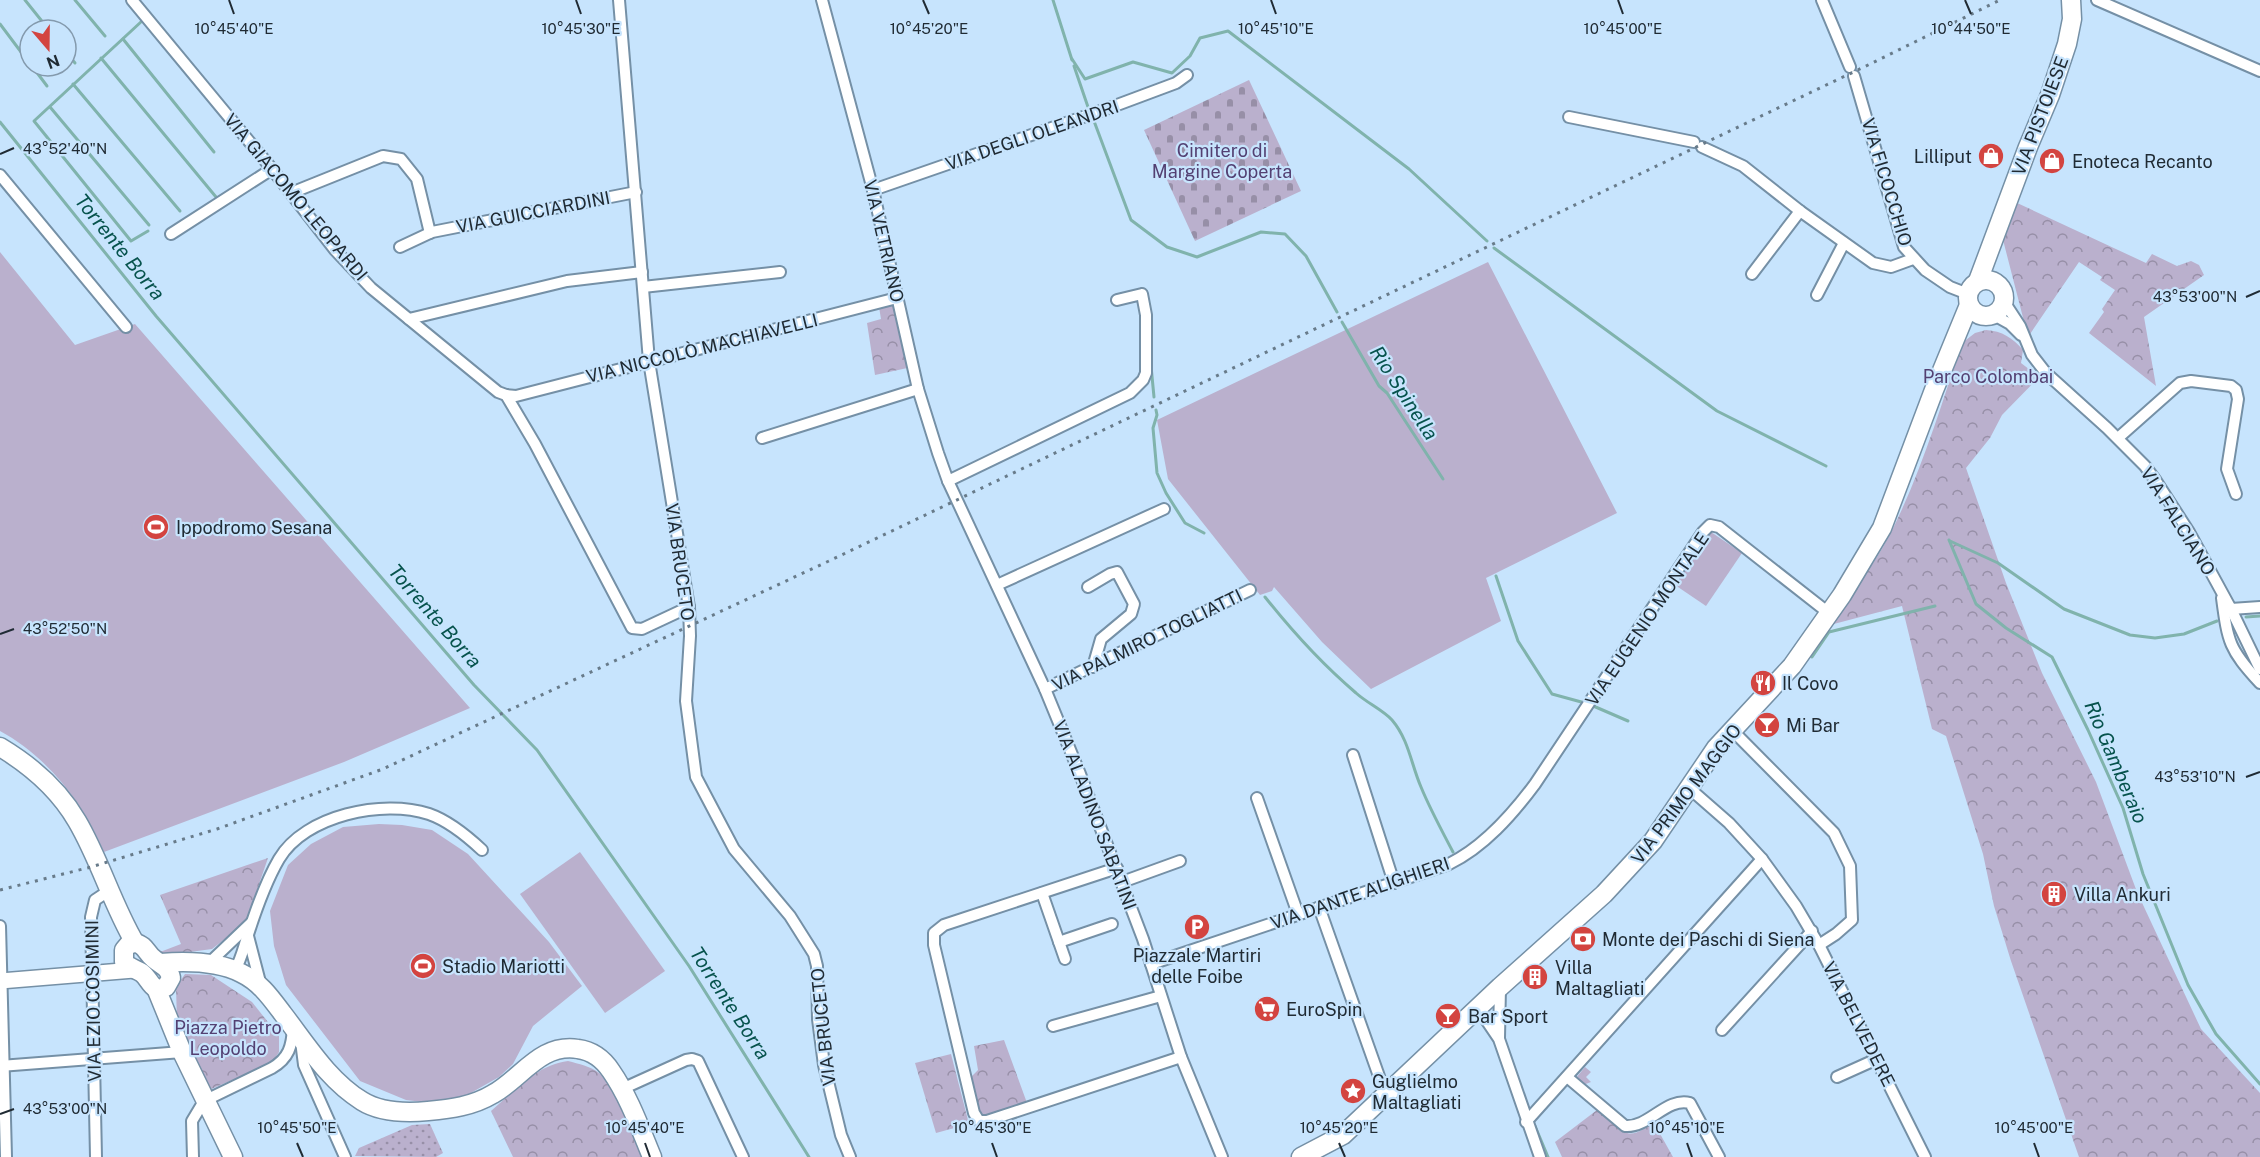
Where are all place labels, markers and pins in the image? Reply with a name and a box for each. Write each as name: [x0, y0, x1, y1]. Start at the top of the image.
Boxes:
shop icon: Lilliput: [1976, 141, 2006, 171]
place label: Lilliput: [1914, 146, 1972, 167]
shop icon: Enoteca Recanto: [2037, 146, 2067, 176]
place label: Enoteca Recanto: [2072, 151, 2213, 172]
sports icon: Ippodromo Sesana: [141, 512, 171, 542]
place label: Ippodromo Sesana: [176, 517, 332, 538]
restaurant icon: Il Covo: [1748, 668, 1778, 698]
place label: Il Covo: [1782, 673, 1838, 694]
bar icon: Mi Bar: [1752, 710, 1782, 740]
place label: Mi Bar: [1786, 715, 1840, 736]
building icon: Villa Ankuri: [2039, 879, 2069, 909]
place label: Villa Ankuri: [2074, 884, 2171, 905]
parking icon: Piazzale Martiri delle Foibe: [1182, 912, 1212, 942]
bank icon: Monte dei Paschi di Siena: [1568, 924, 1598, 954]
place label: Monte dei Paschi di Siena: [1602, 929, 1814, 950]
place label: Piazzale Martiri delle Foibe: [1133, 945, 1261, 987]
sports icon: Stadio Mariotti: [408, 951, 438, 981]
place label: Stadio Mariotti: [442, 956, 565, 977]
place label: Villa Maltagliati: [1555, 957, 1645, 999]
building icon: Villa Maltagliati: [1520, 962, 1550, 992]
supermarket icon: EuroSpin: [1252, 994, 1282, 1024]
place label: EuroSpin: [1286, 999, 1362, 1020]
bar icon: Bar Sport: [1433, 1001, 1463, 1031]
place label: Bar Sport: [1468, 1006, 1548, 1027]
place label: Guglielmo Maltagliati: [1372, 1071, 1462, 1113]
place icon: Guglielmo Maltagliati: [1338, 1076, 1368, 1106]

